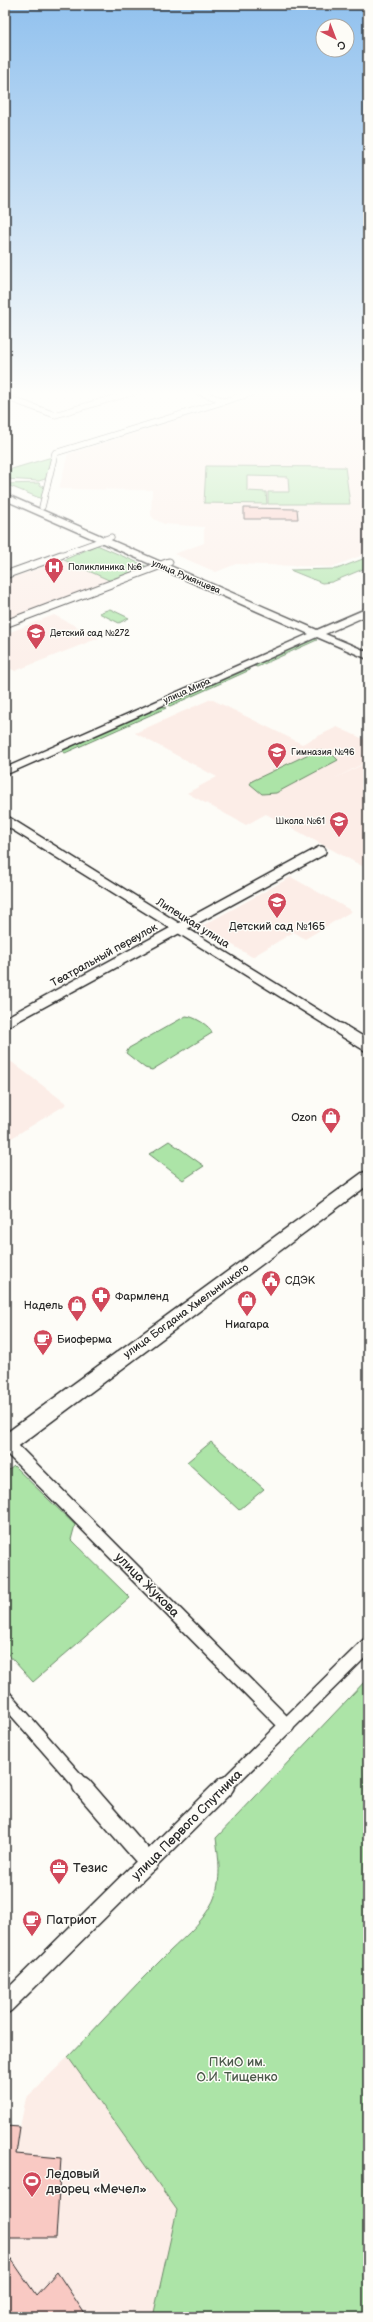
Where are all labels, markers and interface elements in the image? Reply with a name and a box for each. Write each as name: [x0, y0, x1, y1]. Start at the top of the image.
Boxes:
north arrow: [315, 18, 355, 58]
text: С: [334, 38, 349, 53]
hospital icon: Поликлиника №6: [43, 556, 65, 584]
street label: улица Румянцева: [150, 558, 223, 597]
place label: Поликлиника №6: [68, 562, 143, 573]
school or university icon: Детский сад №272: [25, 622, 47, 650]
place label: Детский сад №272: [50, 628, 130, 639]
street label: улица Мира: [162, 675, 213, 706]
school or university icon: Гимназия №96: [266, 741, 288, 769]
place label: Гимназия №96: [291, 747, 355, 758]
school or university icon: Школа №61: [328, 810, 350, 838]
place label: Школа №61: [276, 816, 325, 827]
school or university icon: Детский сад №165: [266, 891, 288, 919]
street label: Липецкая улица: [153, 895, 232, 951]
street label: Театральный переулок: [49, 920, 160, 990]
place label: Детский сад №165: [229, 920, 325, 933]
shop icon: Ozon: [320, 1106, 342, 1134]
place label: Ozon: [291, 1111, 317, 1124]
street label: улица Богдана Хмельницкого: [121, 1261, 251, 1361]
public building icon: СДЭК: [260, 1269, 282, 1297]
place label: СДЭК: [285, 1274, 316, 1287]
pharmacy icon: Фармленд: [90, 1285, 112, 1313]
shop icon: Ниагара: [236, 1289, 258, 1317]
place label: Фармленд: [115, 1290, 169, 1303]
shop icon: Надель: [66, 1294, 88, 1322]
place label: Надель: [24, 1299, 64, 1312]
place label: Ниагара: [225, 1318, 270, 1331]
cafe icon: Биоферма: [32, 1328, 54, 1356]
place label: Биоферма: [57, 1333, 112, 1346]
street label: улица Жукова: [111, 1549, 183, 1621]
street label: улица Первого Спутника: [128, 1766, 246, 1884]
office icon: Тезис: [48, 1857, 70, 1885]
place label: Тезис: [73, 1860, 108, 1876]
cafe icon: Патриот: [21, 1909, 43, 1937]
place label: Патриот: [46, 1912, 97, 1928]
park label: ПКиО им. О.И. Тищенко: [196, 2054, 278, 2085]
place label: Ледовый дворец «Мечел»: [45, 2166, 147, 2197]
sports icon: Ледовый дворец «Мечел»: [21, 2170, 43, 2198]

